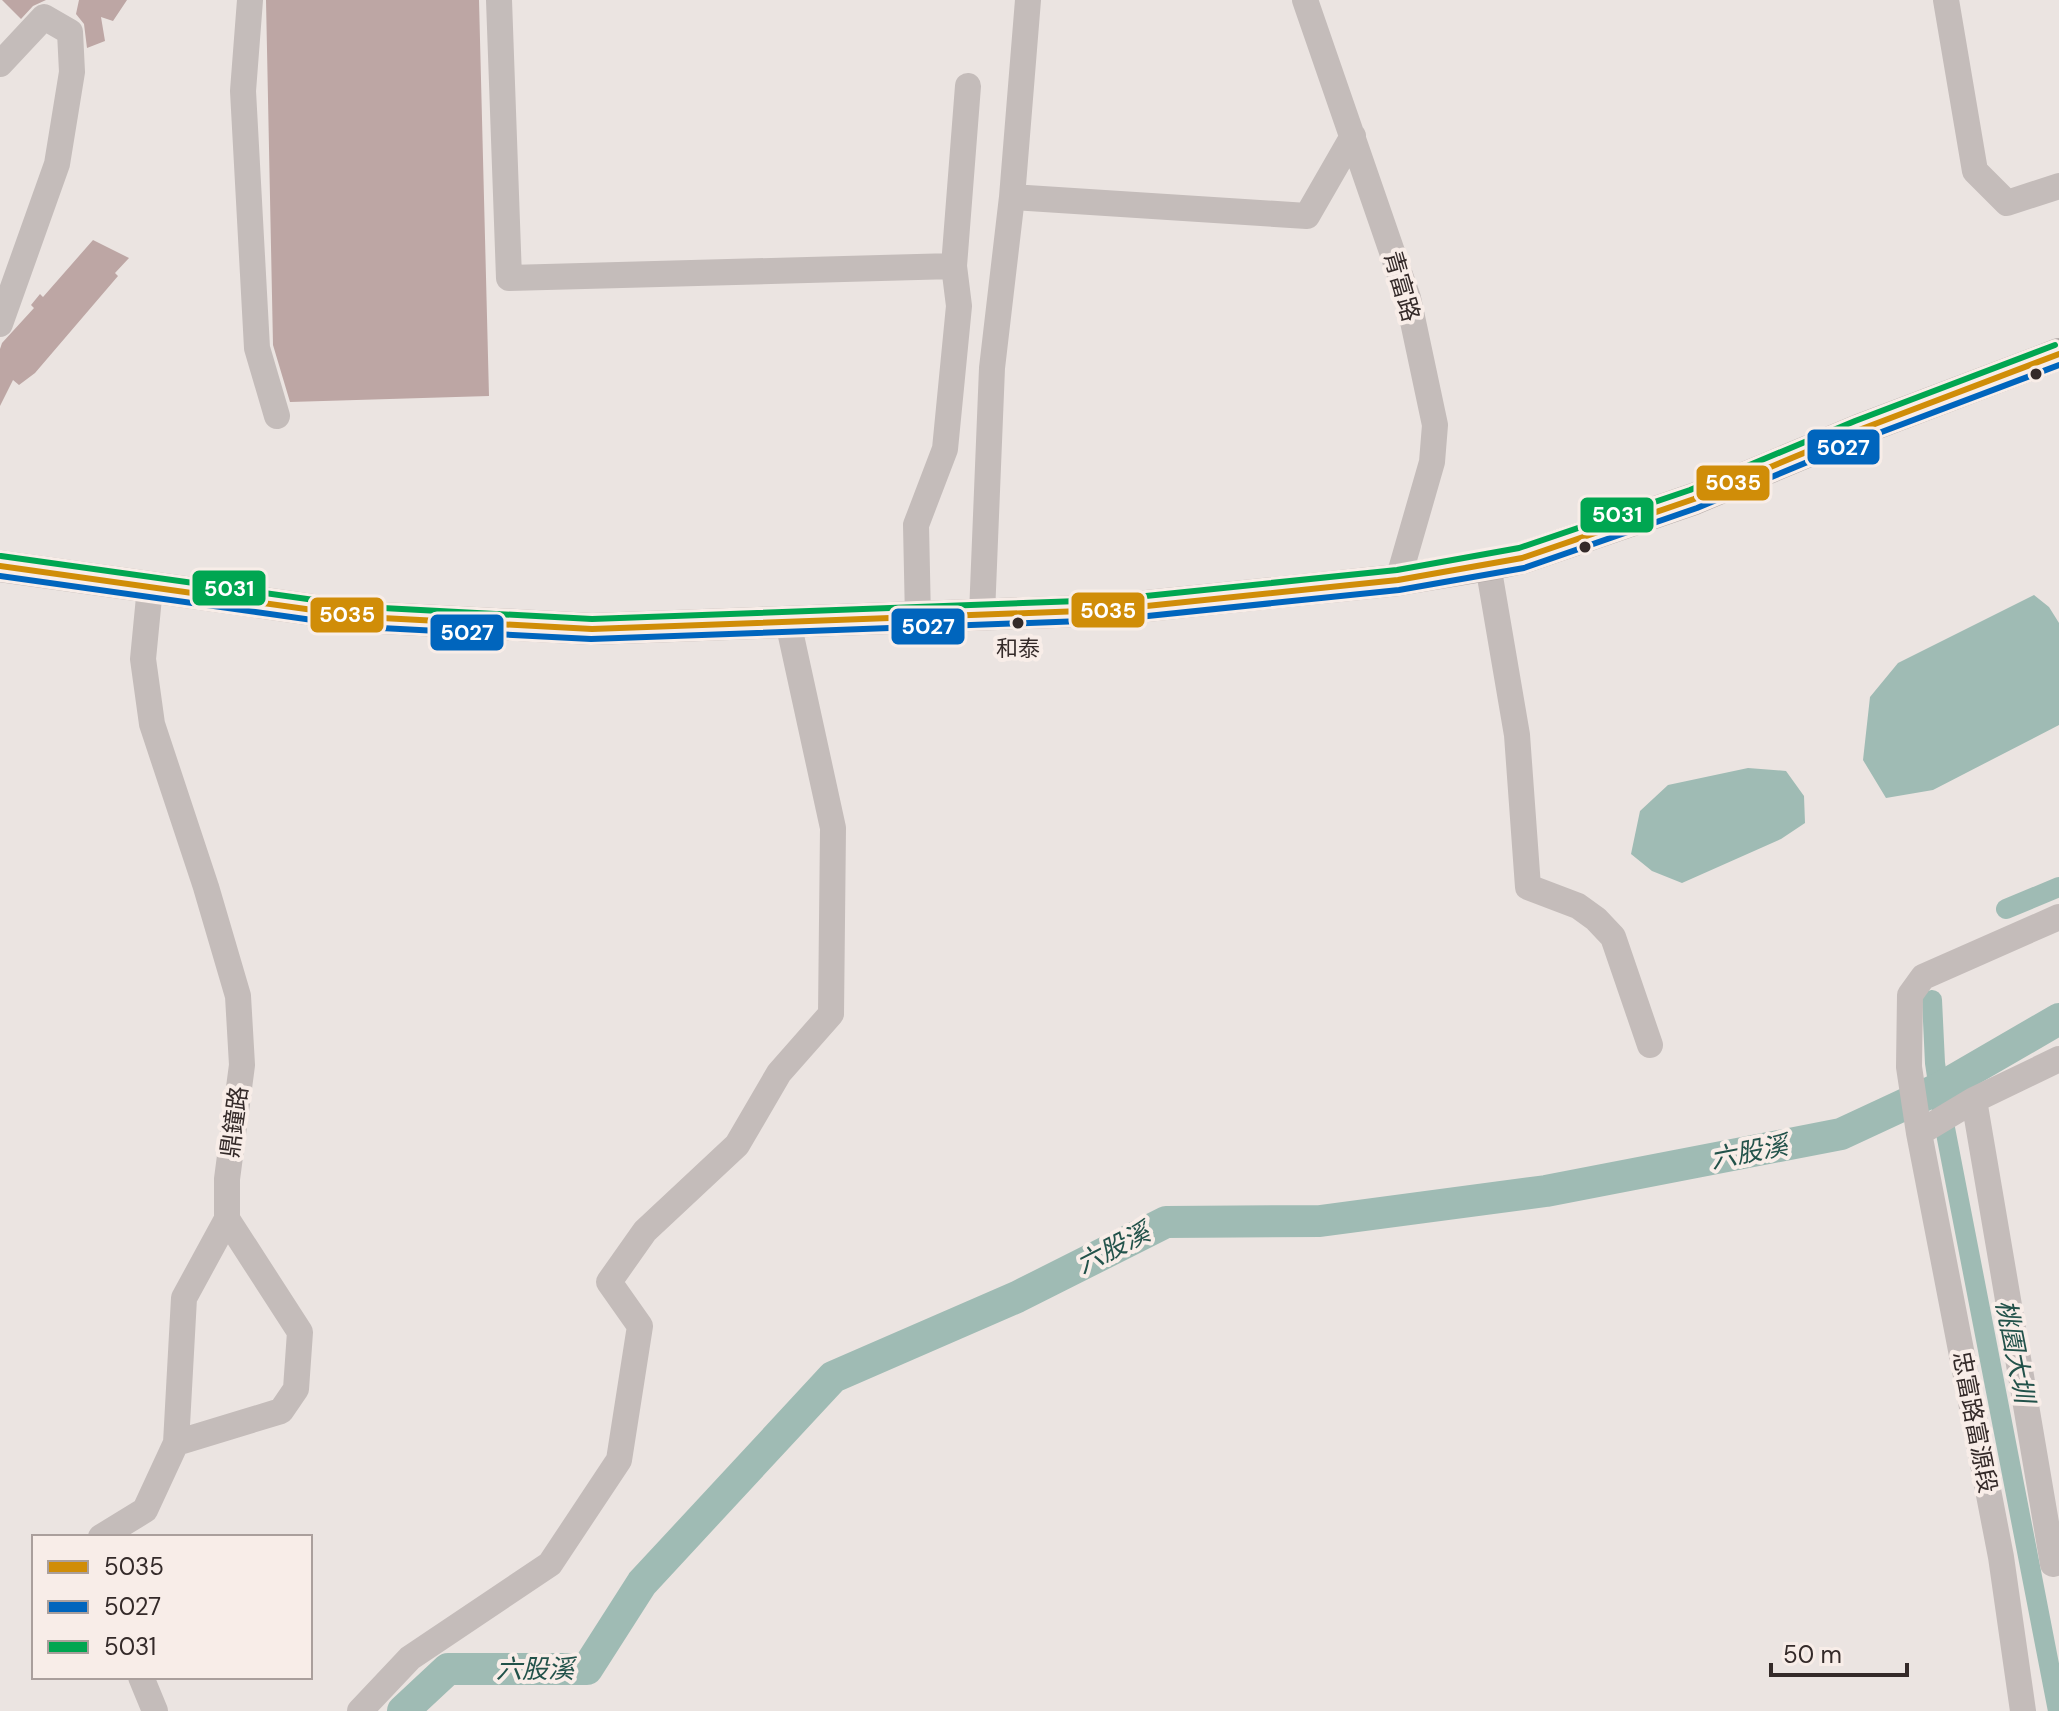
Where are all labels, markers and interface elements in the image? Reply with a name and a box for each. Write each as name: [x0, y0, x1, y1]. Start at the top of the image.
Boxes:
street label: 青富路: [1377, 247, 1427, 325]
unlabelled marker: [2028, 366, 2044, 382]
line badge: 5027: [1806, 428, 1881, 466]
text: 5027: [1816, 433, 1870, 462]
line badge: 5035: [1695, 464, 1771, 502]
text: 5035: [1705, 468, 1761, 497]
line badge: 5031: [1579, 496, 1655, 534]
text: 5031: [1592, 500, 1642, 529]
unlabelled marker: [1577, 539, 1593, 555]
line badge: 5031: [191, 569, 267, 607]
text: 5031: [204, 574, 254, 603]
line badge: 5035: [1070, 591, 1146, 629]
line badge: 5035: [309, 596, 385, 634]
text: 5035: [1080, 596, 1136, 625]
text: 5035: [319, 600, 375, 629]
line badge: 5027: [890, 607, 966, 646]
text: 5027: [901, 612, 955, 641]
line badge: 5027: [429, 613, 505, 652]
marker: 和泰: [1010, 615, 1026, 631]
text: 5027: [440, 618, 494, 647]
place label: 和泰: [996, 634, 1040, 663]
street label: 鼎鐘路: [214, 1084, 254, 1160]
water label: 六股溪: [1707, 1127, 1794, 1176]
water label: 六股溪: [1071, 1213, 1159, 1281]
water label: 桃園大圳: [1988, 1297, 2042, 1409]
street label: 忠富路富源段: [1946, 1348, 2004, 1496]
legend: [32, 1535, 312, 1679]
text: 5035: [104, 1551, 164, 1582]
text: 5027: [104, 1591, 161, 1622]
scale bar: [1771, 1627, 1907, 1677]
text: 5031: [104, 1631, 156, 1662]
text: 50 m: [1783, 1639, 1842, 1670]
water label: 六股溪: [496, 1652, 578, 1686]

